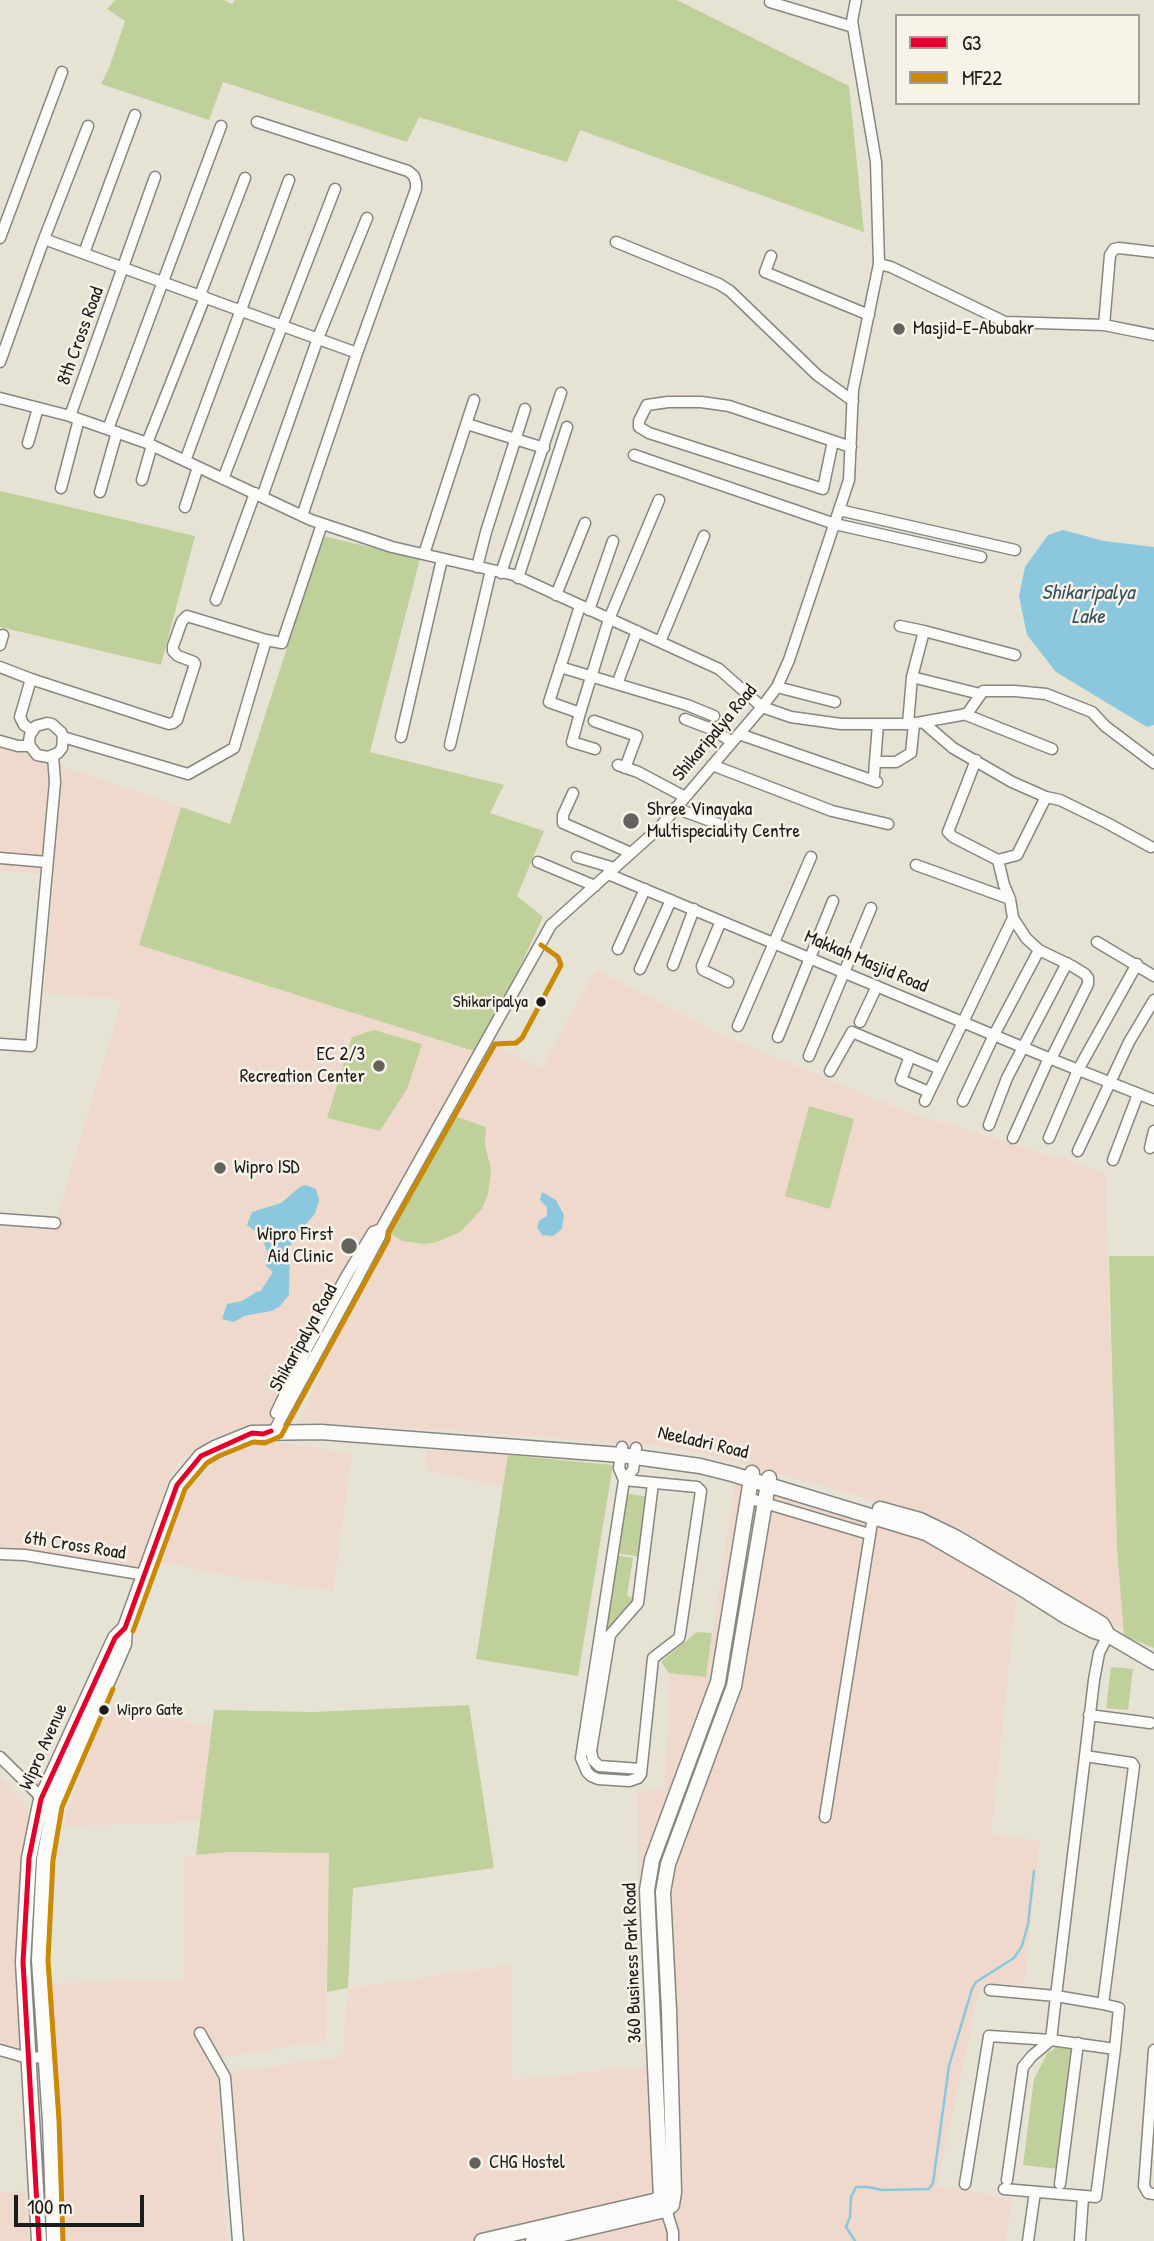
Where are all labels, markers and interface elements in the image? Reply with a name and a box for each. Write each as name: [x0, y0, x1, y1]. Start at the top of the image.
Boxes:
legend: [895, 14, 1140, 105]
text: G3: [962, 28, 982, 57]
text: MF22: [962, 63, 1002, 92]
street label: 8th Cross Road: [53, 284, 109, 388]
place label: Masjid-E-Abubakr: [913, 318, 1034, 340]
marker: Masjid-E-Abubakr: [891, 321, 907, 337]
water label: Shikaripalya Lake: [1042, 580, 1134, 630]
street label: Shikaripalya Road: [668, 680, 762, 786]
place label: Shree Vinayaka Multispeciality Centre: [647, 799, 800, 843]
marker: Shree Vinayaka Multispeciality Centre: [621, 811, 641, 831]
street label: Makkah Masjid Road: [801, 926, 931, 998]
place label: Shikaripalya: [453, 992, 528, 1012]
marker: Shikaripalya: [534, 995, 548, 1009]
place label: EC 2/3 Recreation Center: [240, 1044, 365, 1088]
marker: EC 2/3 Recreation Center: [371, 1058, 387, 1074]
place label: Wipro ISD: [234, 1157, 300, 1179]
marker: Wipro ISD: [212, 1160, 228, 1176]
place label: Wipro First Aid Clinic: [257, 1224, 333, 1268]
marker: Wipro First Aid Clinic: [339, 1236, 359, 1256]
street label: Shikaripalya Road: [265, 1280, 343, 1396]
street label: Neeladri Road: [656, 1422, 750, 1464]
street label: 6th Cross Road: [23, 1527, 127, 1565]
place label: Wipro Gate: [117, 1700, 183, 1720]
street label: Wipro Avenue: [15, 1701, 73, 1793]
marker: Wipro Gate: [97, 1703, 111, 1717]
street label: 360 Business Park Road: [619, 1883, 647, 2043]
place label: CHG Hostel: [489, 2152, 565, 2174]
marker: CHG Hostel: [467, 2155, 483, 2171]
scale bar: [18, 2182, 147, 2226]
text: 100 m: [27, 2192, 73, 2221]

